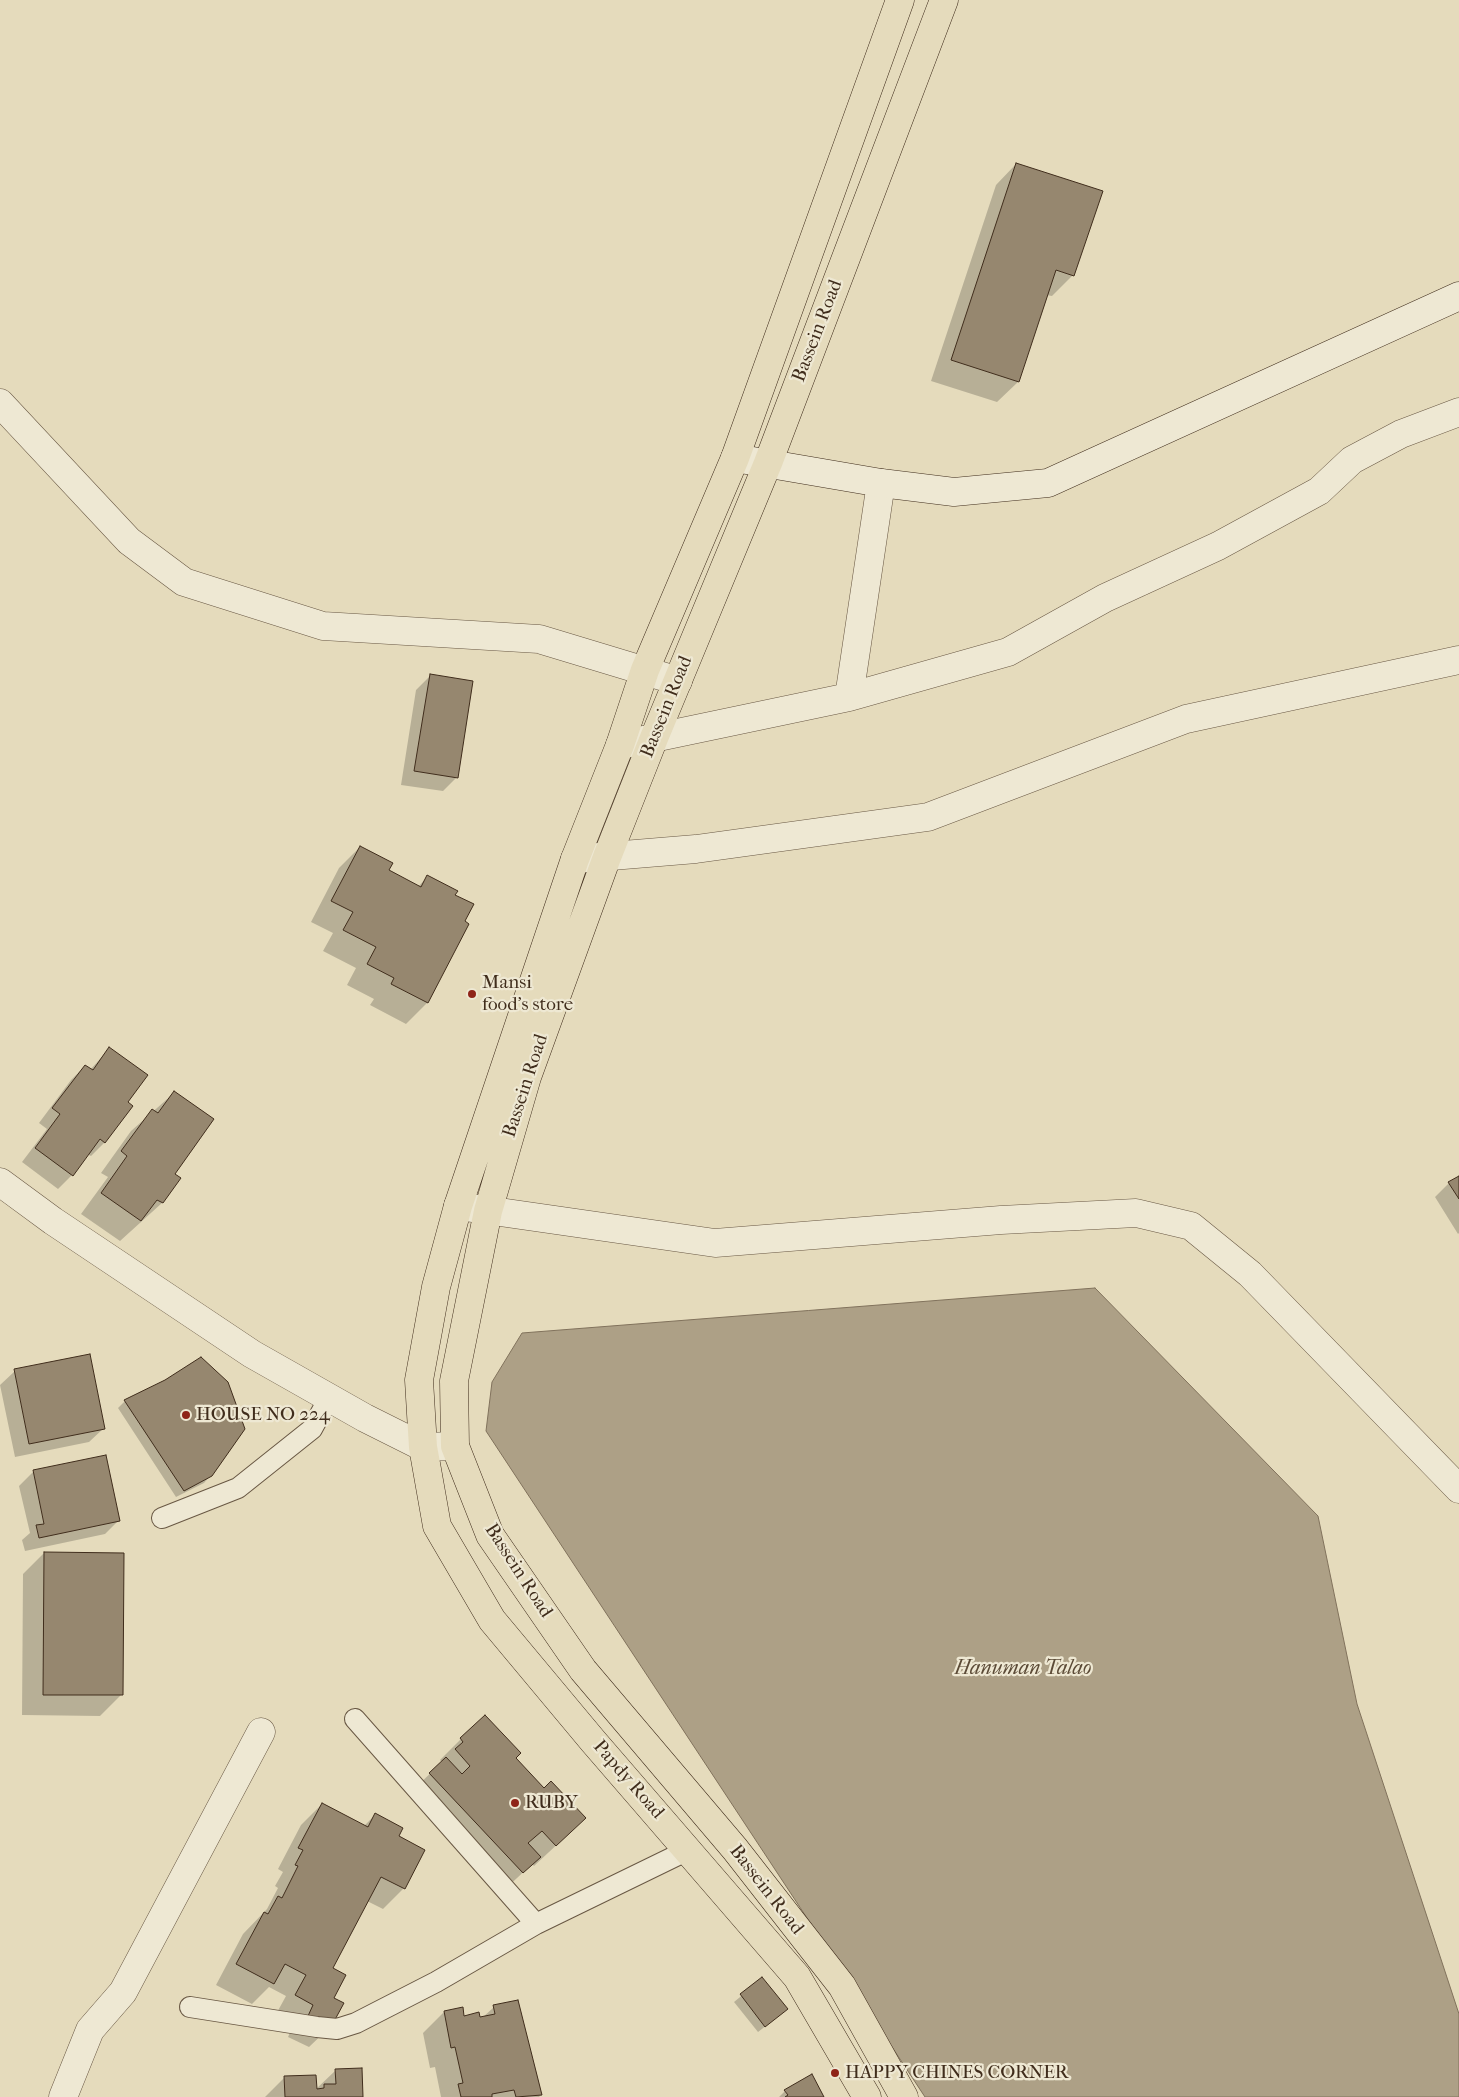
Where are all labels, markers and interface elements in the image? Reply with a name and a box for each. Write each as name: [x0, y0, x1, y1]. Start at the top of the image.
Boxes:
street label: Bassein Road: [788, 277, 848, 385]
street label: Bassein Road: [636, 653, 698, 761]
place label: Mansi food's store: [482, 972, 573, 1016]
marker: Mansi food's store: [466, 988, 478, 1000]
street label: Bassein Road: [499, 1031, 553, 1141]
place label: HOUSE NO 224: [196, 1404, 330, 1426]
marker: HOUSE NO 224: [180, 1409, 192, 1421]
street label: Bassein Road: [479, 1520, 557, 1622]
water label: Hanuman Talao: [955, 1657, 1091, 1681]
street label: Papdy Road: [588, 1736, 668, 1824]
place label: RUBY: [525, 1792, 578, 1814]
marker: RUBY: [509, 1797, 521, 1809]
street label: Bassein Road: [724, 1841, 808, 1939]
place label: HAPPY CHINES CORNER: [845, 2062, 1069, 2084]
marker: HAPPY CHINES CORNER: [829, 2067, 841, 2079]

